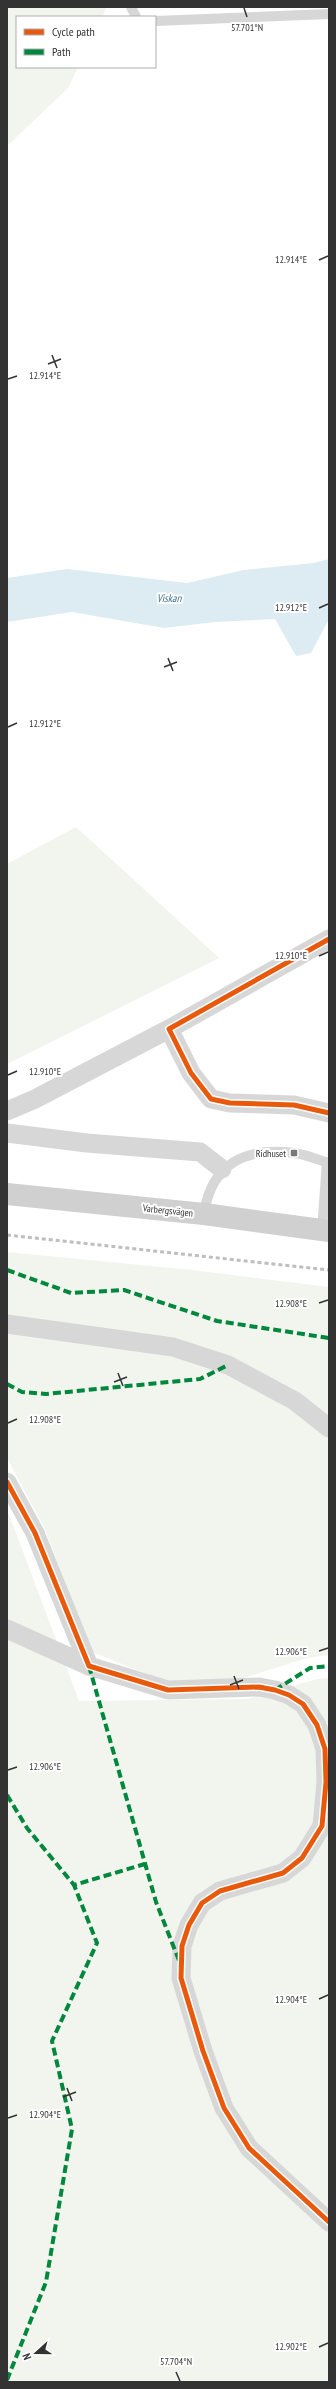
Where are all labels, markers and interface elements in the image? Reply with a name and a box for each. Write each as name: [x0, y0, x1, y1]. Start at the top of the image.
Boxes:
legend: [16, 16, 156, 68]
text: 57.701°N: [231, 21, 263, 34]
text: Cycle path: [52, 24, 95, 39]
text: Path: [52, 44, 70, 59]
text: 12.914°E: [275, 253, 307, 266]
text: 12.914°E: [29, 369, 61, 382]
water label: Viskan: [157, 591, 183, 605]
text: 12.912°E: [275, 601, 307, 614]
text: 12.912°E: [29, 717, 61, 730]
text: 12.910°E: [275, 949, 307, 962]
text: 12.910°E: [29, 1065, 61, 1078]
place label: Ridhuset: [256, 1147, 286, 1160]
marker: Ridhuset: [289, 1148, 299, 1158]
street label: Varbergsvägen: [141, 1201, 194, 1220]
text: 12.908°E: [275, 1297, 307, 1310]
text: 12.908°E: [29, 1413, 61, 1426]
text: 12.906°E: [275, 1645, 307, 1658]
text: 12.906°E: [29, 1760, 61, 1773]
text: 12.904°E: [275, 1993, 307, 2006]
text: 12.904°E: [29, 2108, 61, 2121]
north arrow: [16, 2333, 56, 2373]
text: 12.902°E: [275, 2340, 307, 2353]
text: N: [19, 2351, 34, 2362]
text: 57.704°N: [160, 2355, 192, 2368]

